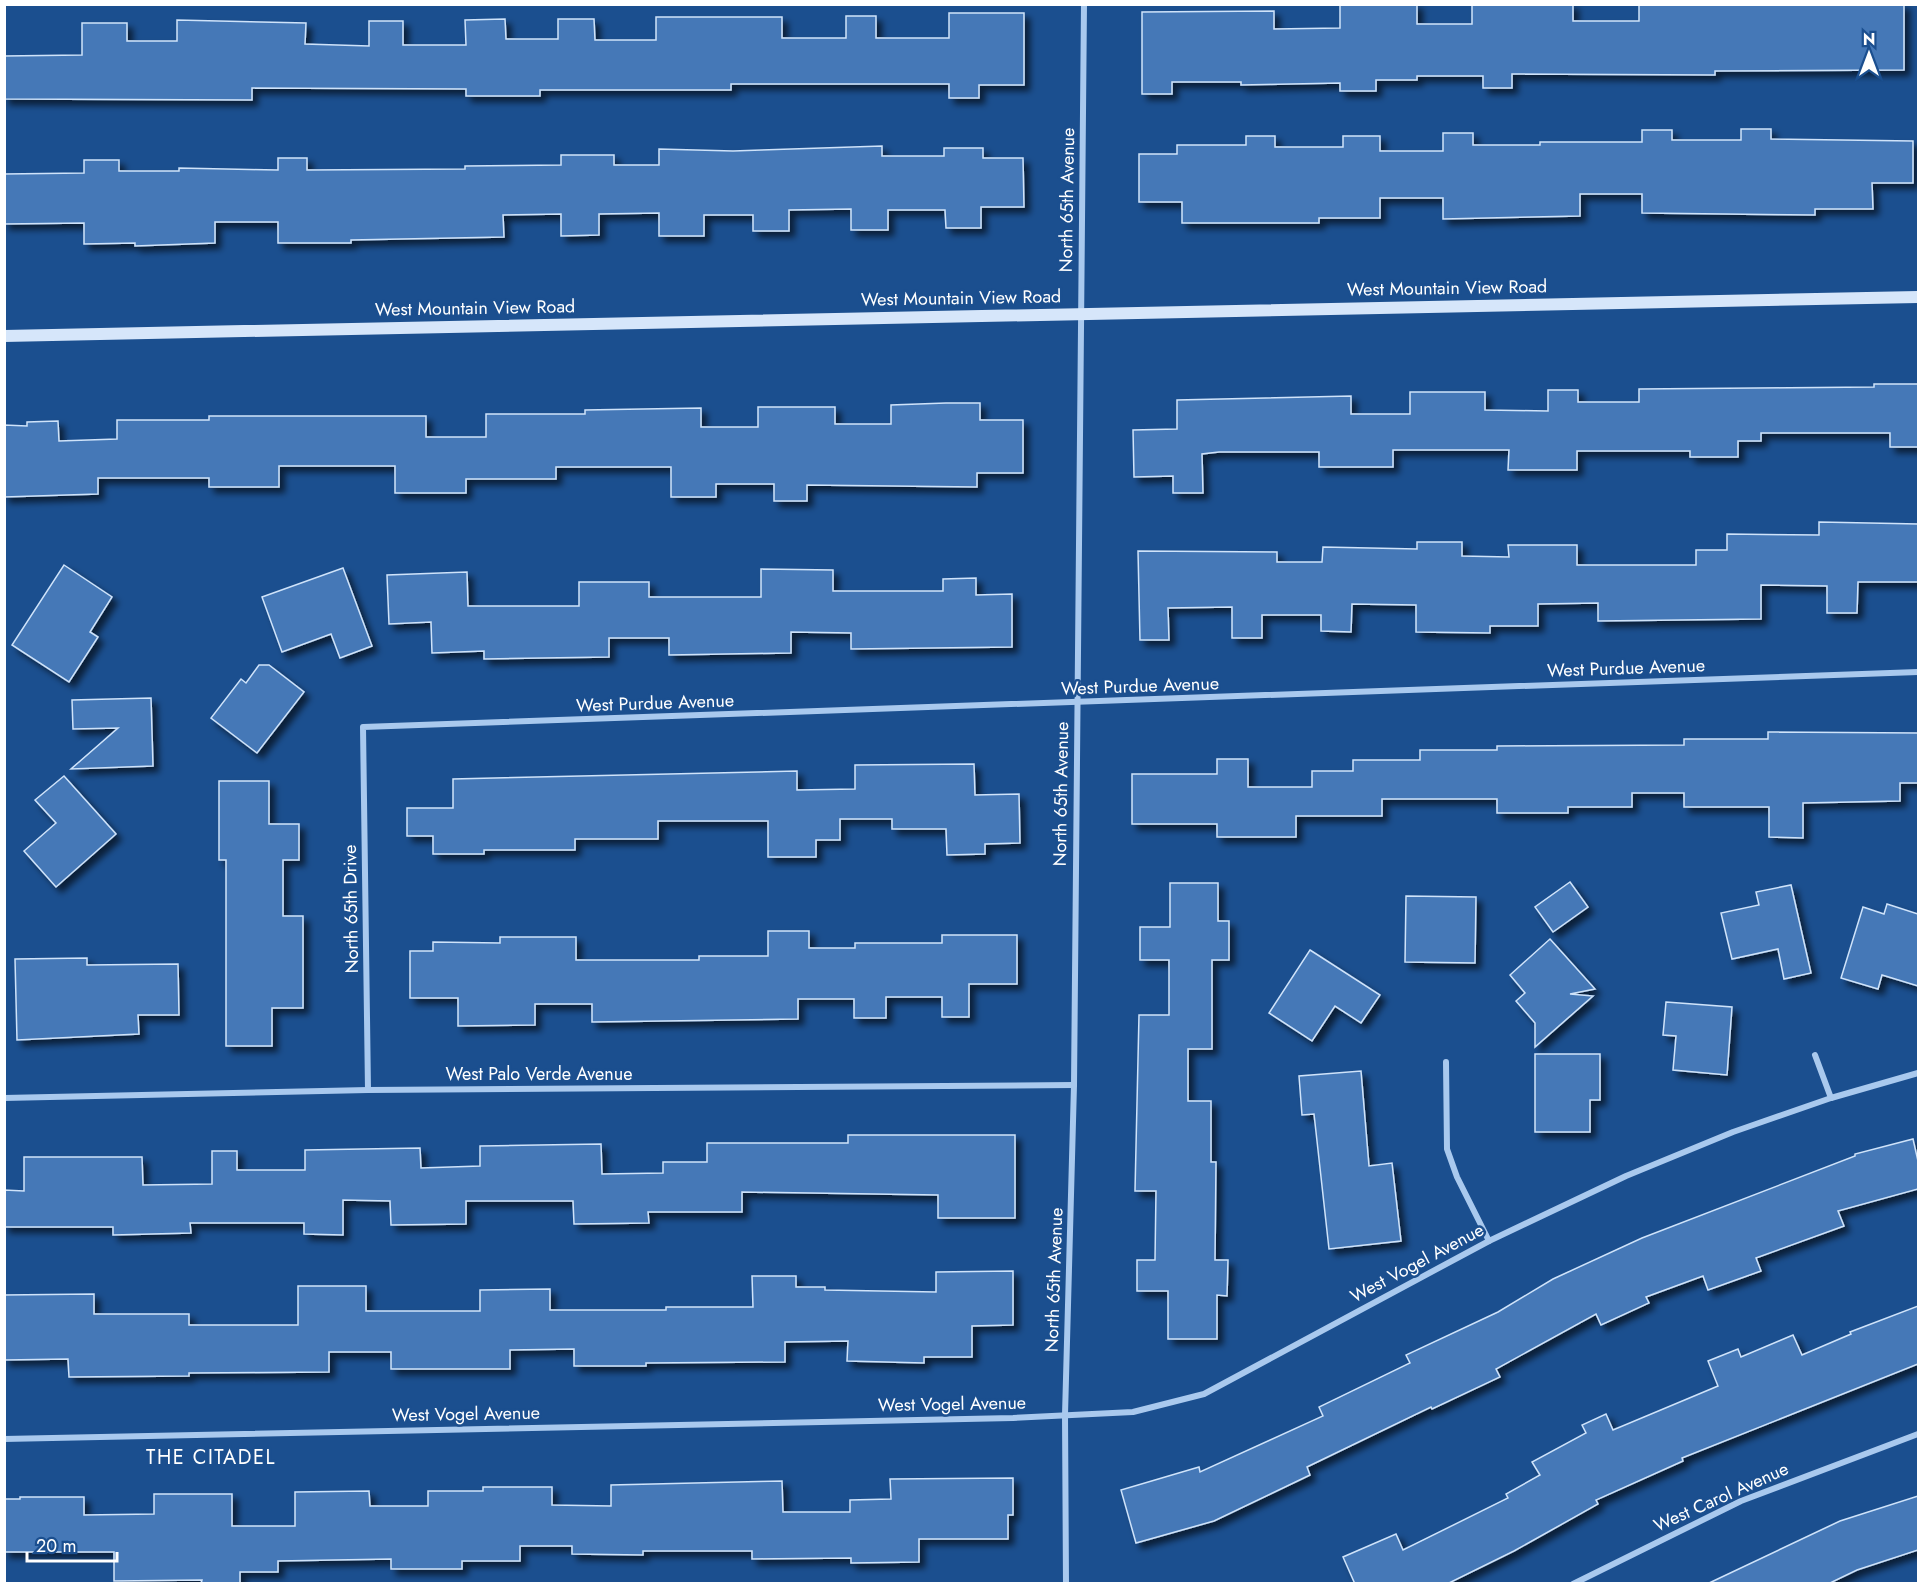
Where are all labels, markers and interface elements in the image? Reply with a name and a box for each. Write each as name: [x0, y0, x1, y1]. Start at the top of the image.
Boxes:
north arrow: [1839, 24, 1899, 84]
text: N: [1863, 28, 1875, 51]
street label: North 65th Avenue: [1053, 127, 1081, 273]
street label: West Mountain View Road: [1347, 273, 1547, 303]
street label: West Mountain View Road: [861, 283, 1061, 313]
street label: West Mountain View Road: [375, 293, 575, 323]
street label: West Purdue Avenue: [1546, 652, 1706, 684]
street label: West Purdue Avenue: [1060, 670, 1220, 702]
street label: West Purdue Avenue: [575, 687, 735, 719]
street label: North 65th Avenue: [1047, 721, 1075, 867]
street label: North 65th Drive: [337, 844, 365, 974]
street label: West Palo Verde Avenue: [446, 1061, 632, 1087]
street label: North 65th Avenue: [1038, 1207, 1070, 1353]
street label: West Vogel Avenue: [1346, 1217, 1488, 1309]
street label: West Vogel Avenue: [878, 1390, 1026, 1418]
street label: West Vogel Avenue: [392, 1400, 540, 1428]
district label: THE CITADEL: [146, 1443, 276, 1472]
street label: West Carol Avenue: [1650, 1456, 1792, 1538]
scale bar: [27, 1525, 117, 1563]
text: 20 m: [36, 1533, 76, 1559]

